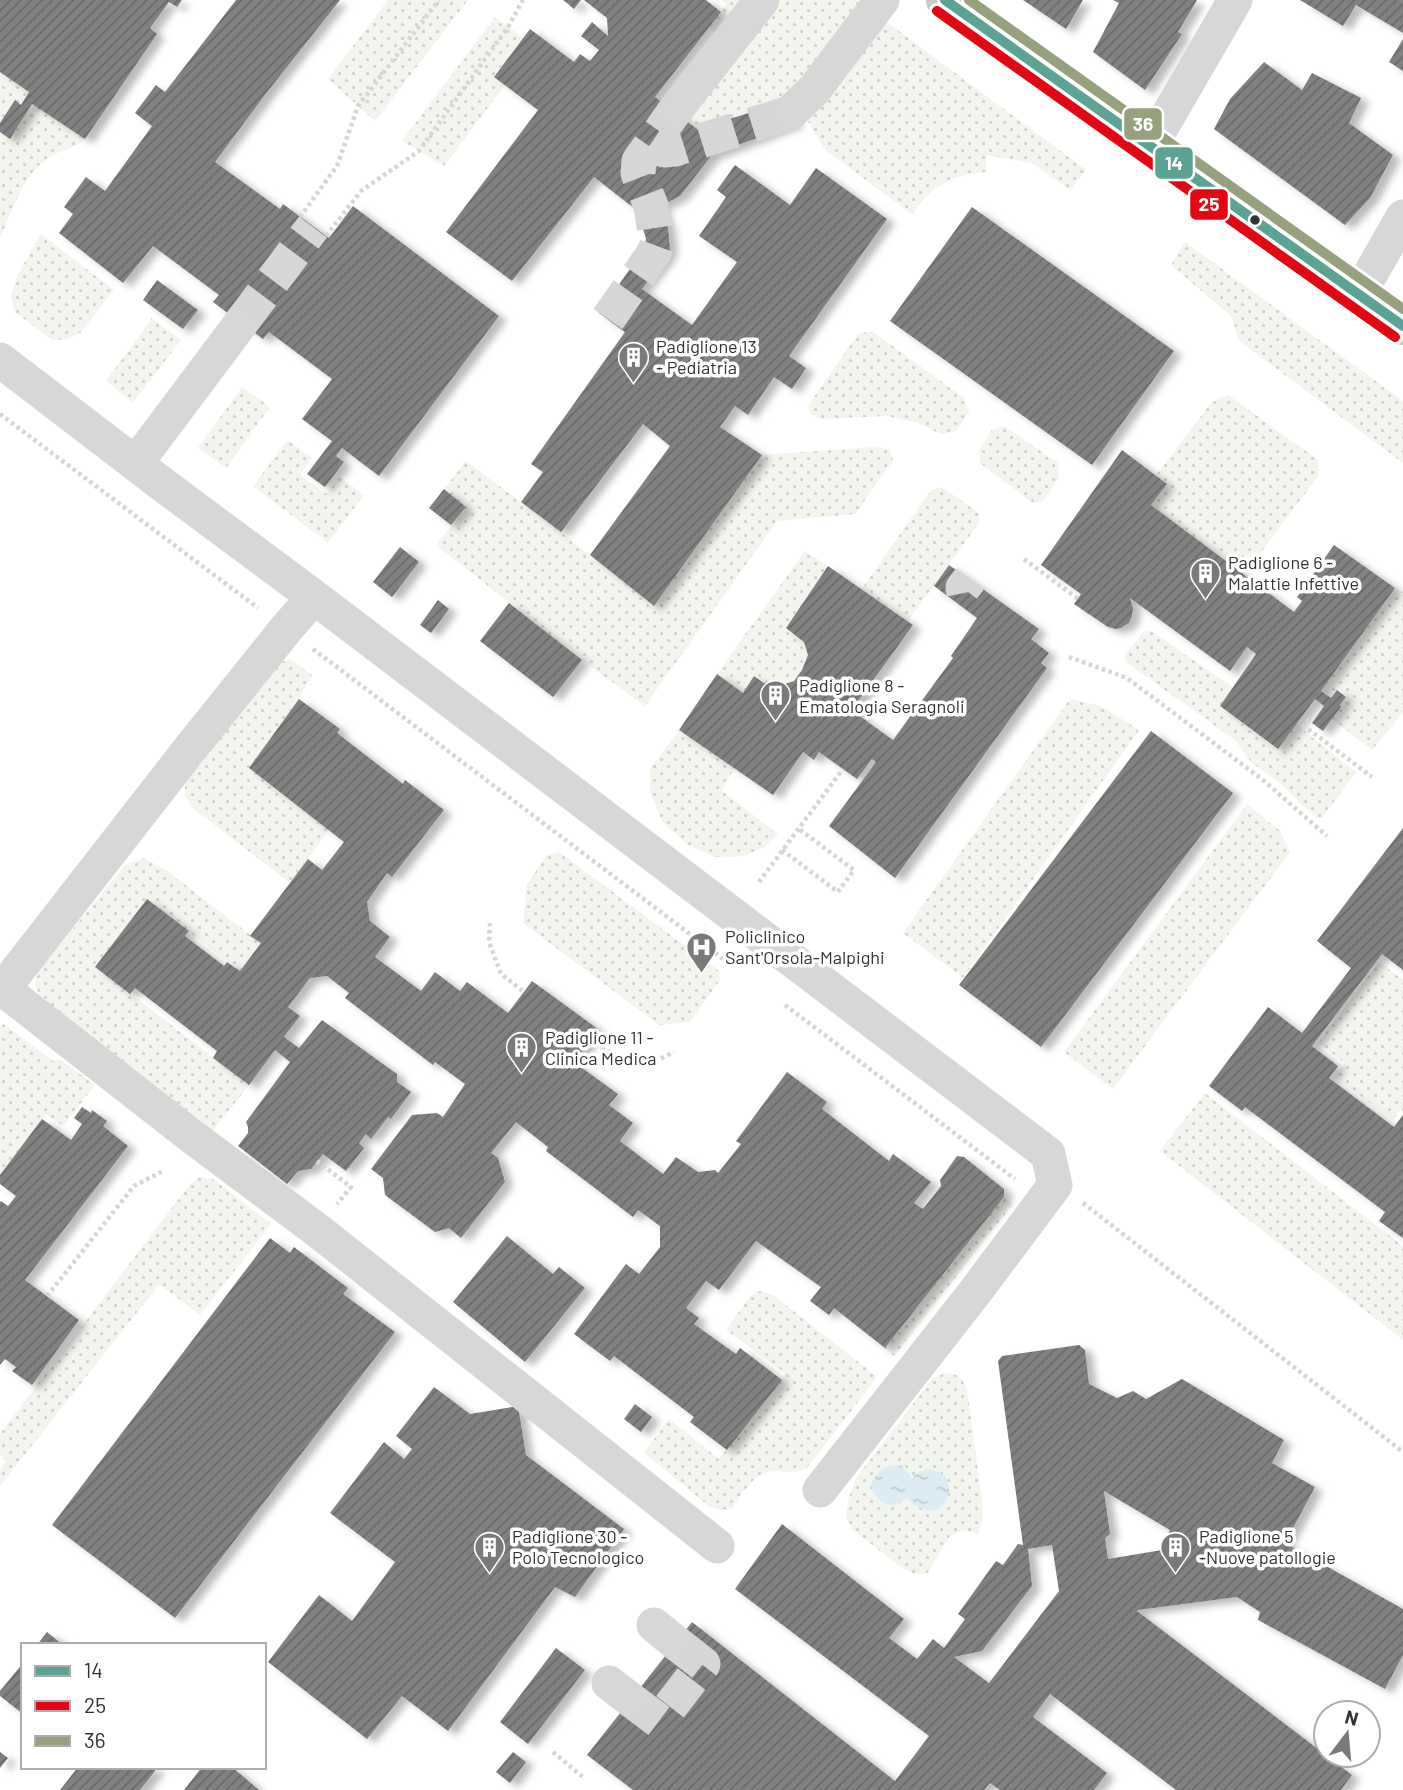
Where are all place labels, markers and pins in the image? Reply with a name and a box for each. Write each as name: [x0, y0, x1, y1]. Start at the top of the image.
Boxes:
unlabelled marker: [1248, 213, 1262, 227]
place label: Padiglione 13 - Pediatria: [656, 335, 757, 378]
building icon: Padiglione 13 - Pediatria: [616, 340, 650, 384]
place label: Padiglione 6 - Malattie Infettive: [1228, 551, 1359, 594]
building icon: Padiglione 6 - Malattie Infettive: [1188, 556, 1222, 600]
place label: Padiglione 8 - Ematologia Seragnoli: [799, 674, 965, 717]
building icon: Padiglione 8 - Ematologia Seragnoli: [759, 679, 793, 723]
place label: Policlinico Sant'Orsola-Malpighi: [725, 925, 885, 968]
hospital icon: Policlinico Sant'Orsola-Malpighi: [685, 930, 719, 974]
place label: Padiglione 11 - Clinica Medica: [545, 1026, 657, 1069]
building icon: Padiglione 11 - Clinica Medica: [505, 1031, 539, 1075]
place label: Padiglione 30 - Polo Tecnologico: [512, 1525, 644, 1568]
place label: Padiglione 5 -Nuove patollogie: [1199, 1525, 1336, 1568]
building icon: Padiglione 30 - Polo Tecnologico: [472, 1530, 506, 1574]
building icon: Padiglione 5 -Nuove patollogie: [1159, 1530, 1193, 1574]

